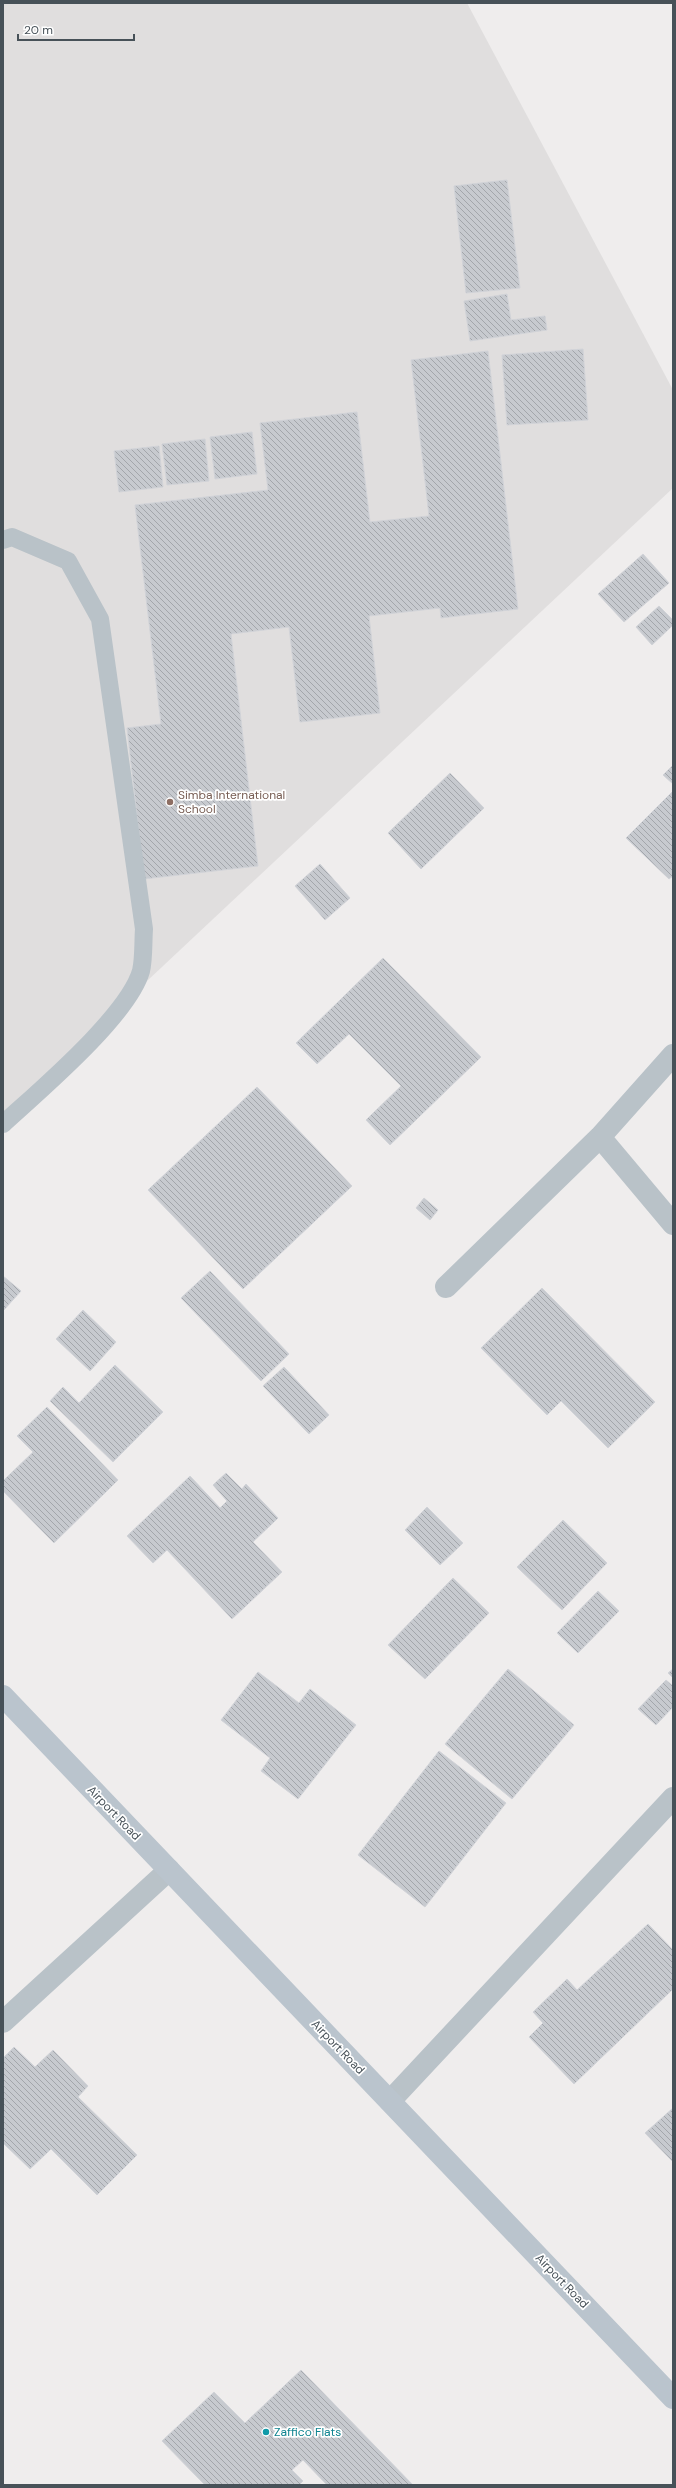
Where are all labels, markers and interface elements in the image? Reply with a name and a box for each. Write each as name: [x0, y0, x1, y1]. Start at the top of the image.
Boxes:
scale bar: [18, 16, 134, 42]
text: 20 m: [24, 22, 53, 38]
place label: Simba International School: [178, 787, 285, 817]
marker: Simba International School: [165, 797, 175, 807]
street label: Airport Road: [84, 1782, 144, 1844]
street label: Airport Road: [308, 2016, 368, 2078]
street label: Airport Road: [532, 2250, 592, 2312]
place label: Zaffico Flats: [274, 2424, 341, 2440]
marker: Zaffico Flats: [261, 2427, 271, 2437]

